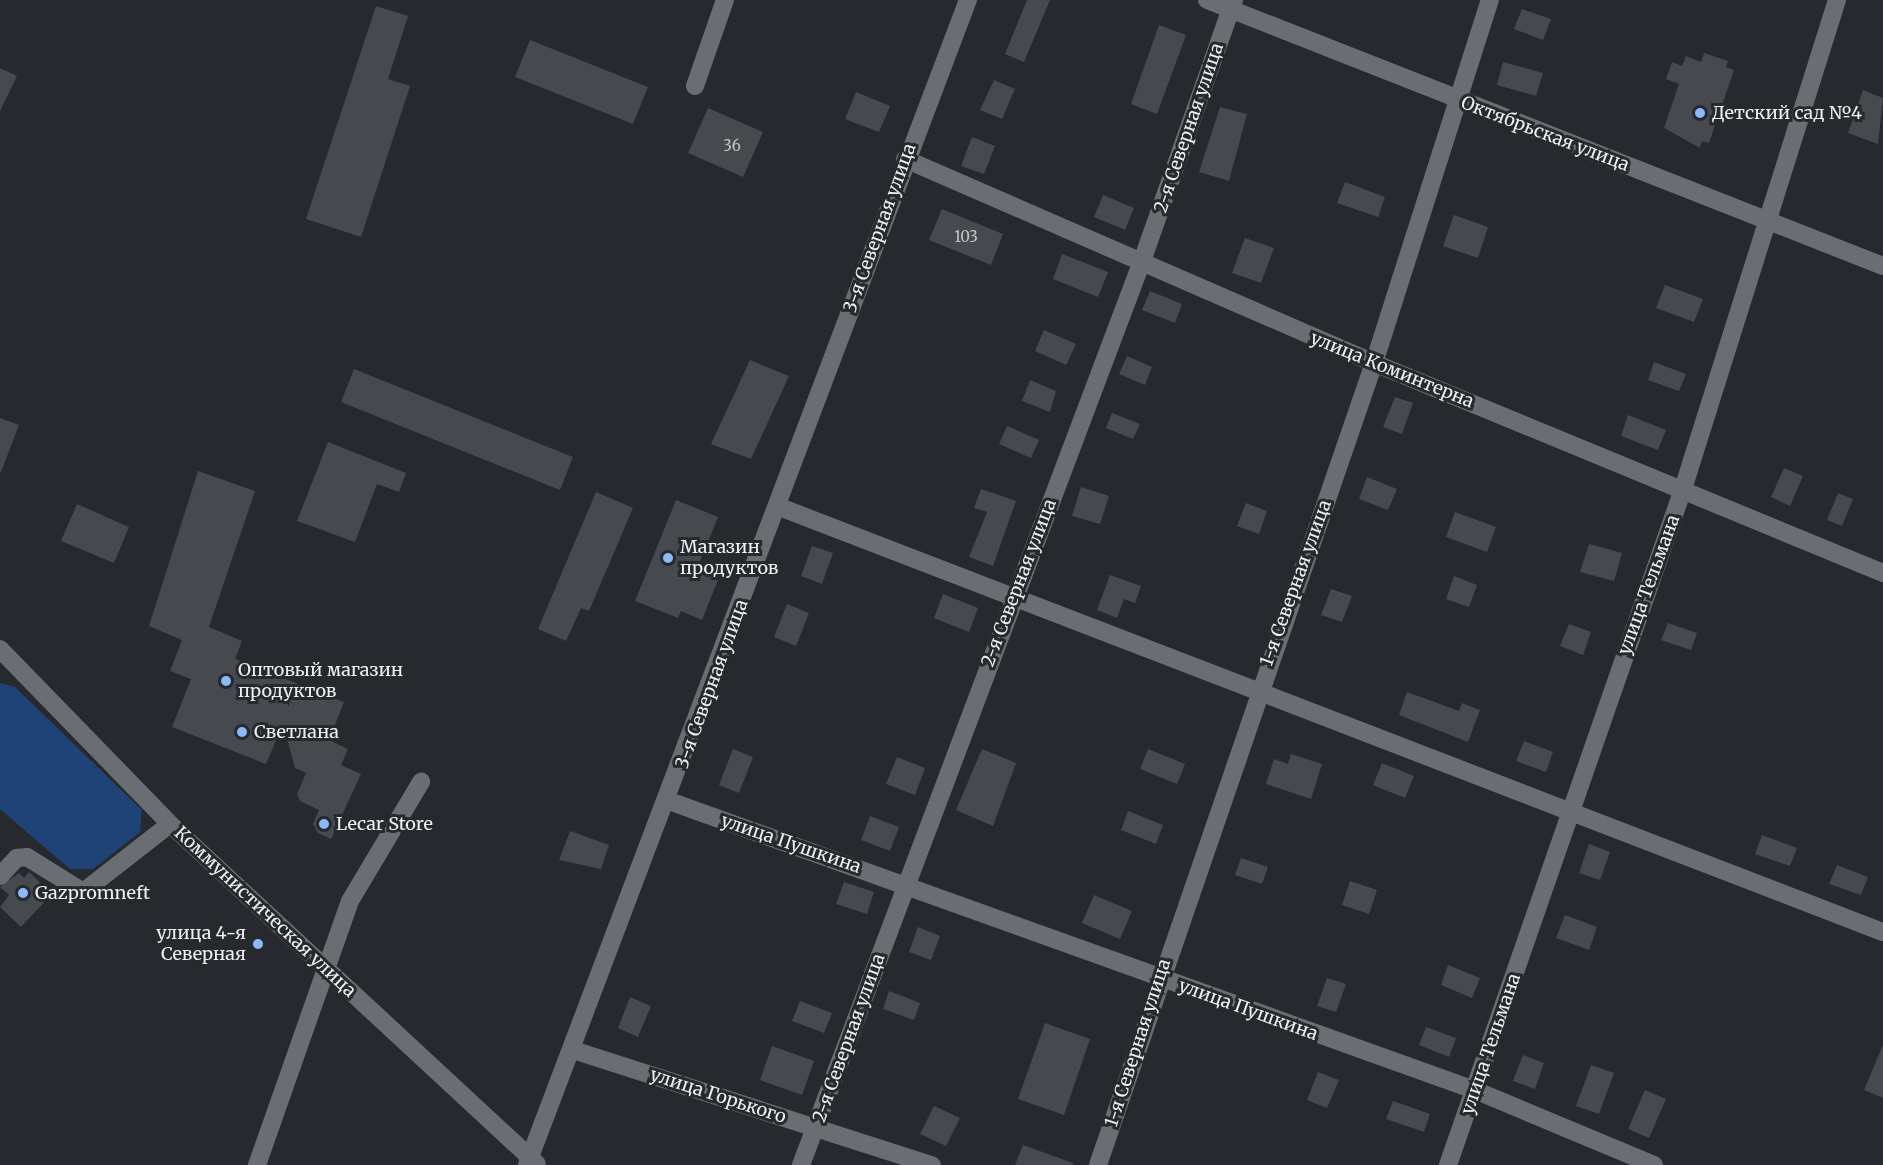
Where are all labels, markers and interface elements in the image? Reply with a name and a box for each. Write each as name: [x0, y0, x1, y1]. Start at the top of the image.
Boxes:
street label: 2-я Северная улица: [1150, 40, 1228, 216]
street label: Октябрьская улица: [1458, 92, 1632, 176]
place label: Детский сад №4: [1712, 102, 1862, 124]
marker: Детский сад №4: [1693, 106, 1707, 120]
house number: 36: [723, 137, 741, 155]
street label: 3-я Северная улица: [839, 140, 921, 316]
house number: 103: [954, 228, 978, 246]
street label: улица Коминтерна: [1307, 327, 1477, 413]
street label: 2-я Северная улица: [977, 496, 1061, 670]
street label: 1-я Северная улица: [1256, 497, 1336, 669]
street label: улица Тельмана: [1614, 512, 1684, 658]
place label: Магазин продуктов: [680, 537, 778, 580]
marker: Магазин продуктов: [661, 551, 675, 565]
street label: 3-я Северная улица: [671, 596, 753, 772]
place label: Оптовый магазин продуктов: [238, 660, 403, 702]
marker: Оптовый магазин продуктов: [219, 674, 233, 688]
place label: Светлана: [254, 721, 339, 743]
marker: Светлана: [235, 725, 249, 739]
street label: улица Пушкина: [718, 810, 864, 878]
place label: Lecar Store: [336, 813, 433, 835]
marker: Lecar Store: [317, 817, 331, 831]
street label: Коммунистическая улица: [170, 822, 360, 1002]
place label: Gazpromneft: [35, 882, 150, 904]
marker: Gazpromneft: [16, 886, 30, 900]
place label: улица 4-я Северная: [156, 923, 246, 966]
marker: улица 4-я Северная: [251, 937, 265, 951]
street label: 2-я Северная улица: [808, 951, 890, 1125]
street label: 1-я Северная улица: [1101, 956, 1175, 1130]
street label: улица Тельмана: [1457, 971, 1525, 1117]
street label: улица Пушкина: [1175, 975, 1321, 1045]
street label: улица Горького: [647, 1064, 789, 1128]

